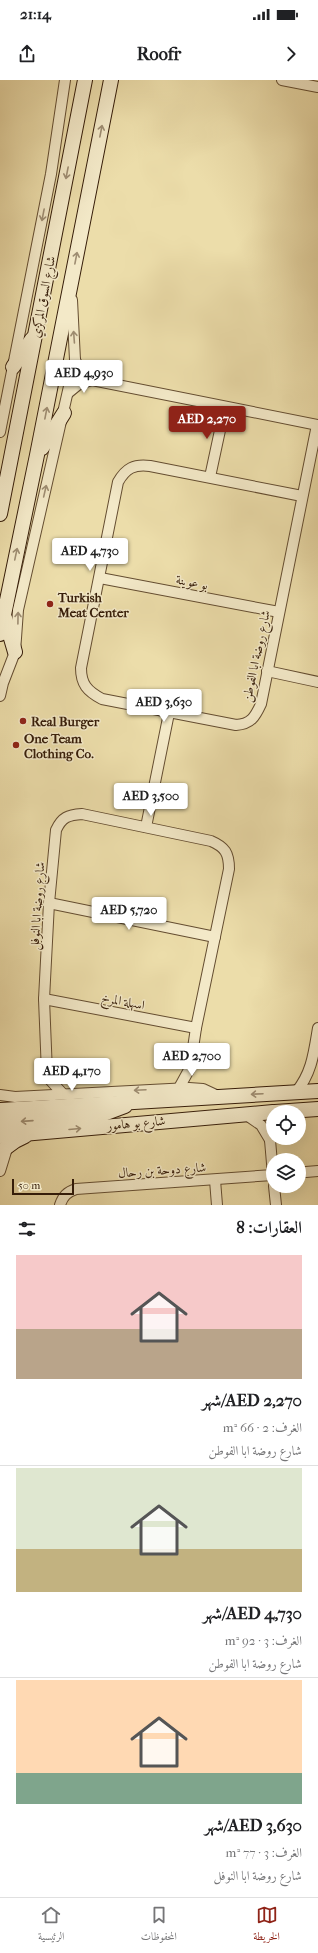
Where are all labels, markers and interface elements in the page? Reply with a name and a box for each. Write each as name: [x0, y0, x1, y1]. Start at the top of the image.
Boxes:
text: 21:14: [20, 5, 51, 23]
icon: share: [16, 43, 38, 65]
icon: forward: [280, 43, 302, 65]
text: Roofr: [137, 44, 181, 65]
one-way arrow: [97, 125, 105, 138]
one-way arrow: [63, 166, 71, 179]
one-way arrow: [38, 208, 46, 221]
one-way arrow: [73, 252, 81, 265]
street label: شارع السوق المركزي: [28, 255, 62, 340]
one-way arrow: [70, 331, 78, 344]
pin: AED 4,930: [38, 360, 130, 394]
text: AED 4,930: [55, 365, 113, 380]
pin: AED 2,270: [161, 406, 253, 440]
one-way arrow: [42, 407, 50, 420]
text: AED 2,270: [178, 411, 236, 426]
one-way arrow: [42, 485, 49, 498]
pin: AED 4,730: [44, 538, 136, 572]
text: AED 4,730: [61, 543, 119, 558]
one-way arrow: [13, 548, 21, 561]
street label: بو عوينة: [174, 572, 209, 593]
place label: Turkish Meat Center: [57, 590, 129, 620]
marker: Turkish Meat Center: [45, 599, 55, 609]
street label: شارع روضة ابا الفوطن: [239, 609, 277, 704]
one-way arrow: [14, 612, 22, 625]
pin: AED 3,630: [118, 689, 210, 723]
text: AED 3,630: [136, 694, 192, 709]
place label: Real Burger: [31, 714, 100, 730]
marker: Real Burger: [18, 716, 28, 726]
place label: One Team Clothing Co.: [24, 731, 94, 762]
marker: One Team Clothing Co.: [11, 740, 21, 750]
pin: AED 3,500: [105, 783, 197, 817]
text: AED 3,500: [123, 788, 179, 803]
street label: شارع روضة ابا النوفل: [26, 861, 52, 951]
pin: AED 5,720: [83, 897, 175, 931]
text: AED 5,720: [101, 902, 157, 917]
street label: اسهلة المرخ: [99, 989, 146, 1017]
pin: AED 2,700: [146, 1043, 238, 1077]
text: AED 2,700: [163, 1048, 221, 1063]
pin: AED 4,170: [26, 1058, 118, 1092]
text: AED 4,170: [43, 1063, 101, 1078]
one-way arrow: [134, 1087, 147, 1094]
one-way arrow: [251, 1091, 264, 1098]
map controls: [266, 1105, 306, 1193]
button: locate: [266, 1105, 306, 1145]
street label: شارع بو هامور: [104, 1113, 166, 1137]
one-way arrow: [21, 1117, 34, 1124]
one-way arrow: [68, 1125, 81, 1133]
button: layers: [266, 1153, 306, 1193]
street label: شارع دوحة بن رحال: [117, 1159, 207, 1185]
scale bar: [12, 1177, 74, 1196]
text: 50 m: [18, 1179, 40, 1192]
text: العقارات: 8: [236, 1217, 302, 1237]
icon: filters: [16, 1218, 38, 1240]
icon: home: [123, 1281, 195, 1353]
text: AED 2,270/شهر: [202, 1390, 302, 1410]
text: الغرف: 2 · 66 m²: [223, 1420, 302, 1435]
text: شارع روضة ابا الفوطن: [209, 1443, 302, 1458]
icon: home: [123, 1494, 195, 1566]
text: AED 4,730/شهر: [203, 1603, 302, 1623]
text: الغرف: 3 · 92 m²: [225, 1633, 302, 1648]
text: شارع روضة ابا الفوطن: [209, 1656, 302, 1671]
icon: home: [123, 1706, 195, 1778]
text: AED 3,630/شهر: [204, 1815, 302, 1835]
text: الغرف: 3 · 77 m²: [226, 1845, 302, 1860]
text: شارع روضة ابا النوفل: [213, 1868, 302, 1883]
tab: الرئيسية: [38, 1904, 65, 1947]
tab: المحفوظات: [141, 1904, 177, 1947]
tab: الخريطة: [253, 1904, 280, 1947]

